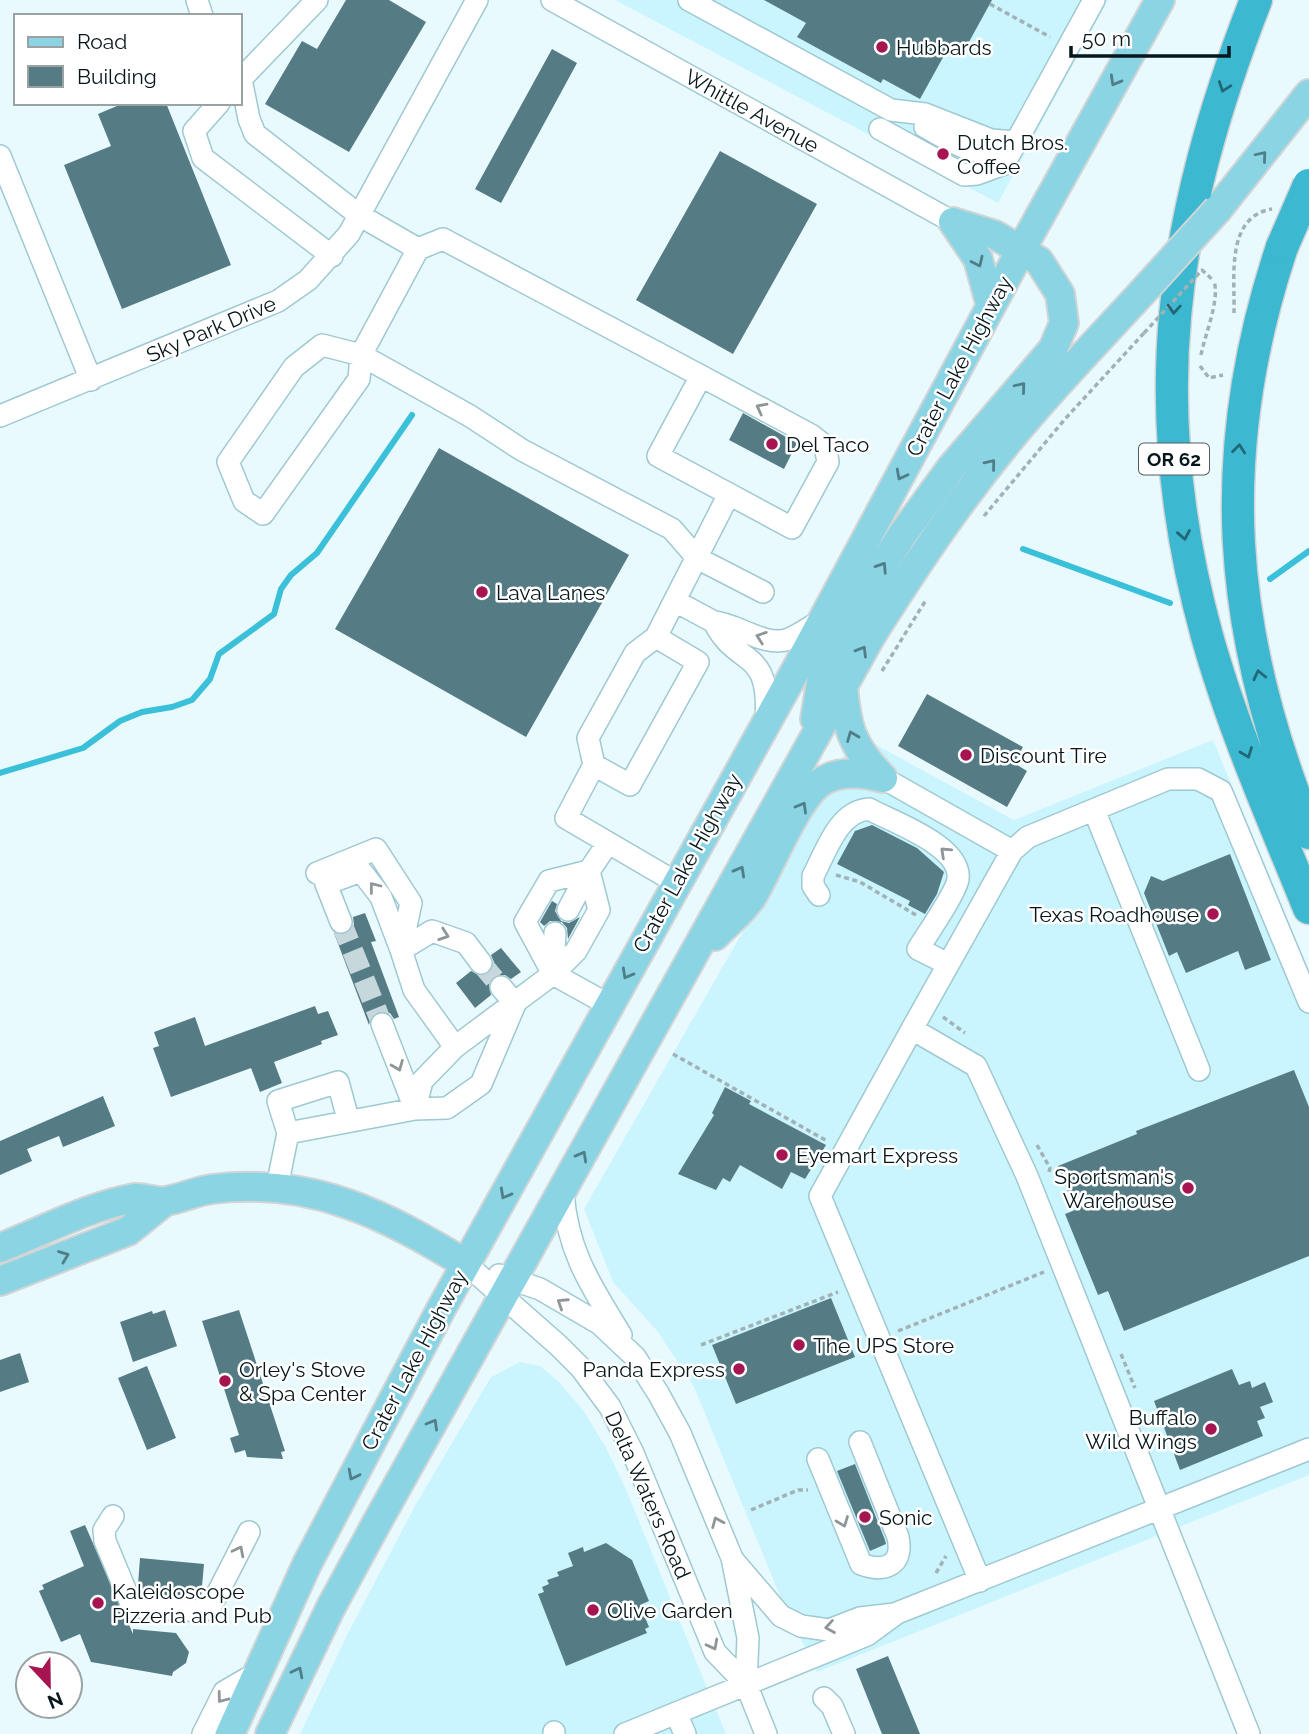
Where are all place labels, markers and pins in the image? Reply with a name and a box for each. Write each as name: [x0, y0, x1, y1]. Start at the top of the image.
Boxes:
place label: Hubbards: [896, 35, 992, 60]
marker: Hubbards: [874, 39, 890, 55]
place label: Dutch Bros. Coffee: [957, 130, 1068, 179]
marker: Dutch Bros. Coffee: [935, 146, 951, 162]
place label: Del Taco: [786, 432, 869, 457]
marker: Del Taco: [764, 436, 780, 452]
place label: Lava Lanes: [496, 580, 605, 605]
marker: Lava Lanes: [474, 584, 490, 600]
place label: Discount Tire: [980, 743, 1107, 768]
marker: Discount Tire: [958, 747, 974, 763]
place label: Texas Roadhouse: [1029, 902, 1199, 927]
marker: Texas Roadhouse: [1205, 906, 1221, 922]
place label: Eyemart Express: [796, 1143, 958, 1168]
marker: Eyemart Express: [774, 1147, 790, 1163]
place label: Sportsman's Warehouse: [1054, 1164, 1174, 1213]
marker: Sportsman's Warehouse: [1180, 1180, 1196, 1196]
place label: The UPS Store: [813, 1333, 954, 1358]
marker: The UPS Store: [791, 1337, 807, 1353]
place label: Orley's Stove & Spa Center: [239, 1357, 367, 1406]
place label: Panda Express: [583, 1357, 725, 1382]
marker: Panda Express: [731, 1361, 747, 1377]
marker: Orley's Stove & Spa Center: [217, 1373, 233, 1389]
place label: Buffalo Wild Wings: [1085, 1405, 1197, 1454]
marker: Buffalo Wild Wings: [1203, 1421, 1219, 1437]
place label: Sonic: [879, 1505, 933, 1530]
marker: Sonic: [857, 1509, 873, 1525]
place label: Kaleidoscope Pizzeria and Pub: [112, 1579, 272, 1628]
marker: Kaleidoscope Pizzeria and Pub: [90, 1595, 106, 1611]
place label: Olive Garden: [607, 1598, 733, 1623]
marker: Olive Garden: [585, 1602, 601, 1618]

